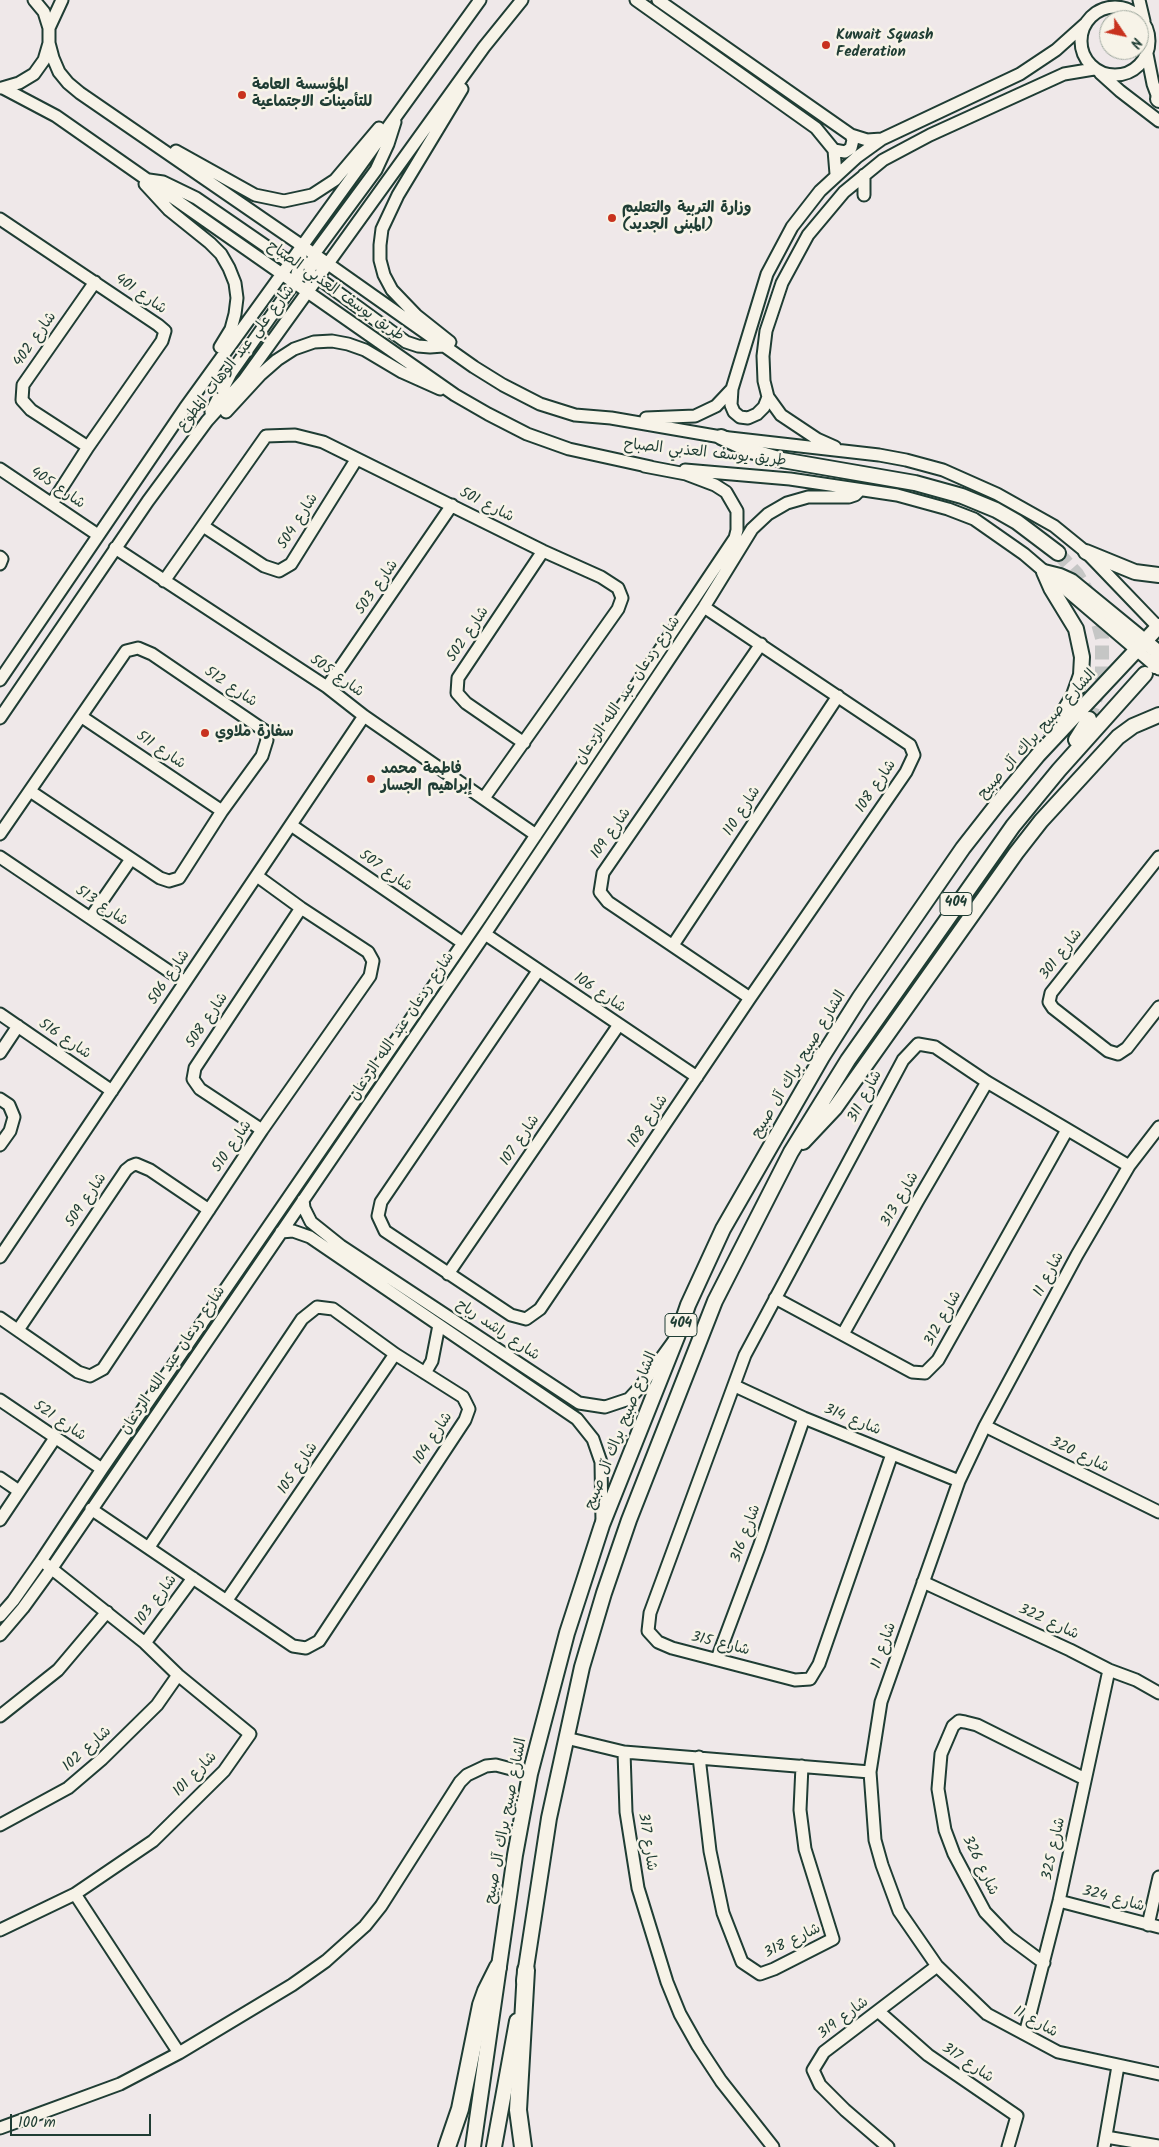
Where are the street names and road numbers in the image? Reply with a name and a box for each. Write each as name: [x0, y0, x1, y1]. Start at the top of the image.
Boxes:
street label: طريق يوسف العذبي الصباح: [263, 238, 407, 346]
street label: شارع 401: [111, 271, 169, 319]
street label: شارع علي عبد الوهاب المطوع: [174, 282, 300, 436]
street label: شارع 402: [11, 309, 61, 371]
street label: طريق يوسف العذبي الصباح: [623, 437, 787, 471]
street label: شارع 405: [26, 464, 88, 514]
street label: شارع 501: [456, 485, 516, 527]
street label: شارع 504: [275, 491, 323, 553]
street label: شارع 503: [353, 557, 403, 619]
street label: شارع 502: [444, 604, 494, 666]
street label: شارع ردعان عبد الله الردعان: [573, 613, 685, 769]
street label: شارع 505: [305, 652, 367, 702]
street label: شارع 512: [200, 664, 260, 712]
street label: الشارع صبيح براك آل صبيح: [975, 666, 1101, 804]
street label: شارع 511: [132, 728, 188, 774]
street label: شارع 108: [853, 757, 901, 817]
street label: شارع 110: [720, 784, 766, 840]
street label: شارع 109: [588, 805, 636, 863]
street label: شارع 507: [355, 847, 415, 897]
street label: شارع 513: [71, 883, 131, 931]
road number: 404: [940, 892, 972, 916]
street label: شارع 301: [1037, 926, 1087, 984]
street label: شارع 506: [145, 947, 195, 1009]
street label: شارع ردعان عبد الله الردعان: [347, 949, 459, 1105]
street label: شارع 106: [570, 970, 628, 1018]
street label: الشارع صبيح براك آل صبيح: [749, 988, 851, 1142]
street label: شارع 508: [183, 990, 233, 1052]
street label: شارع 516: [34, 1016, 94, 1064]
street label: شارع 311: [845, 1068, 887, 1126]
street label: شارع 108: [625, 1092, 673, 1152]
street label: شارع 107: [497, 1112, 545, 1170]
street label: شارع 510: [209, 1118, 257, 1176]
street label: شارع 313: [878, 1169, 924, 1231]
street label: شارع 509: [62, 1171, 112, 1231]
street label: شارع 11: [1031, 1250, 1069, 1300]
street label: شارع ردعان عبد الله الردعان: [118, 1283, 230, 1439]
street label: شارع 312: [921, 1288, 967, 1350]
street label: شارع راشد رباح: [452, 1296, 542, 1366]
road number: 404: [665, 1314, 697, 1336]
street label: الشارع صبيح براك آل صبيح: [582, 1350, 662, 1512]
street label: شارع 521: [29, 1398, 89, 1446]
street label: شارع 314: [821, 1401, 883, 1441]
street label: شارع 104: [410, 1409, 458, 1469]
street label: شارع 320: [1047, 1434, 1111, 1478]
street label: شارع 105: [275, 1440, 323, 1498]
street label: شارع 316: [728, 1503, 766, 1565]
street label: شارع 103: [132, 1572, 182, 1630]
street label: شارع 322: [1015, 1601, 1081, 1645]
street label: شارع 11: [869, 1620, 901, 1672]
street label: شارع 315: [689, 1629, 751, 1661]
street label: شارع 102: [60, 1723, 116, 1777]
street label: الشارع صبيح براك آل صبيح: [482, 1737, 532, 1905]
street label: شارع 101: [170, 1749, 222, 1801]
street label: شارع 317: [633, 1812, 659, 1872]
street label: شارع 325: [1040, 1816, 1070, 1882]
street label: شارع 326: [957, 1833, 1001, 1899]
street label: شارع 324: [1080, 1883, 1146, 1917]
street label: شارع 318: [762, 1921, 824, 1963]
street label: شارع 319: [815, 1994, 873, 2044]
street label: شارع 11: [1010, 2004, 1060, 2042]
street label: شارع 317: [938, 2040, 996, 2088]

